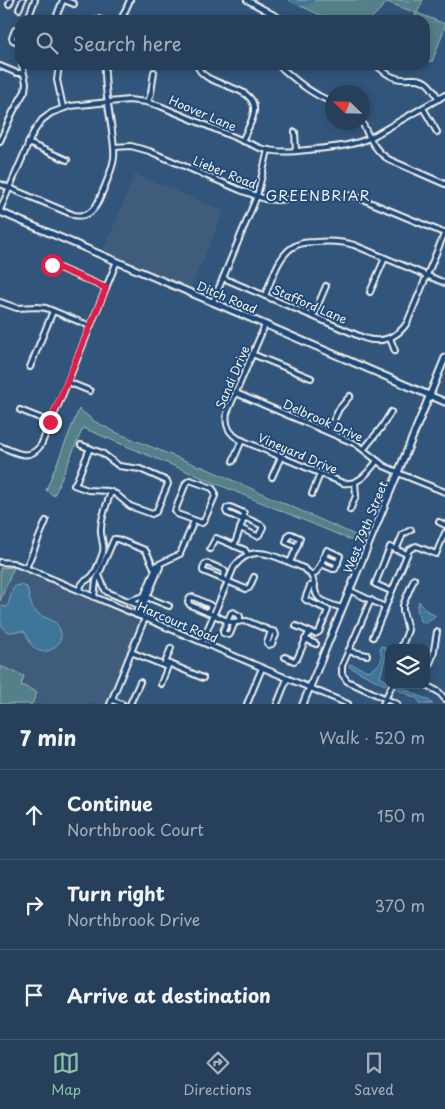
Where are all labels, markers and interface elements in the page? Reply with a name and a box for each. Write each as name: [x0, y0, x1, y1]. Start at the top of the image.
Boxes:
search box: [15, 15, 430, 70]
icon: search: [33, 29, 61, 57]
text: Search here: [73, 29, 182, 57]
north arrow: [325, 85, 370, 130]
street label: Hoover Lane: [166, 91, 240, 135]
street label: Lieber Road: [190, 151, 260, 193]
district label: GREENBRIAR: [265, 185, 371, 206]
route start: [41, 254, 64, 277]
street label: Ditch Road: [194, 276, 260, 318]
street label: Stafford Lane: [270, 280, 350, 328]
street label: Sandi Drive: [211, 342, 254, 411]
street label: Delbrook Drive: [280, 394, 366, 446]
route end: [39, 411, 62, 434]
street label: Vineyard Drive: [255, 428, 341, 478]
street label: West 79th Street: [338, 478, 392, 576]
street label: Harcourt Road: [135, 597, 221, 647]
map controls: [385, 644, 430, 689]
button: layers: [385, 644, 430, 689]
text: 7 min: [20, 721, 76, 753]
text: Walk · 520 m: [319, 725, 425, 749]
text: Continue: [67, 789, 153, 817]
icon: ahead: [20, 801, 48, 829]
text: 150 m: [377, 803, 425, 827]
text: Northbrook Court: [67, 817, 204, 841]
text: Turn right: [67, 879, 165, 907]
icon: right: [20, 891, 48, 919]
text: 370 m: [375, 893, 425, 917]
text: Northbrook Drive: [67, 907, 200, 931]
icon: arrive: [20, 981, 48, 1009]
text: Arrive at destination: [67, 981, 271, 1009]
tab: Map: [51, 1049, 81, 1100]
tab: Directions: [184, 1049, 252, 1100]
tab: Saved: [354, 1049, 394, 1100]

